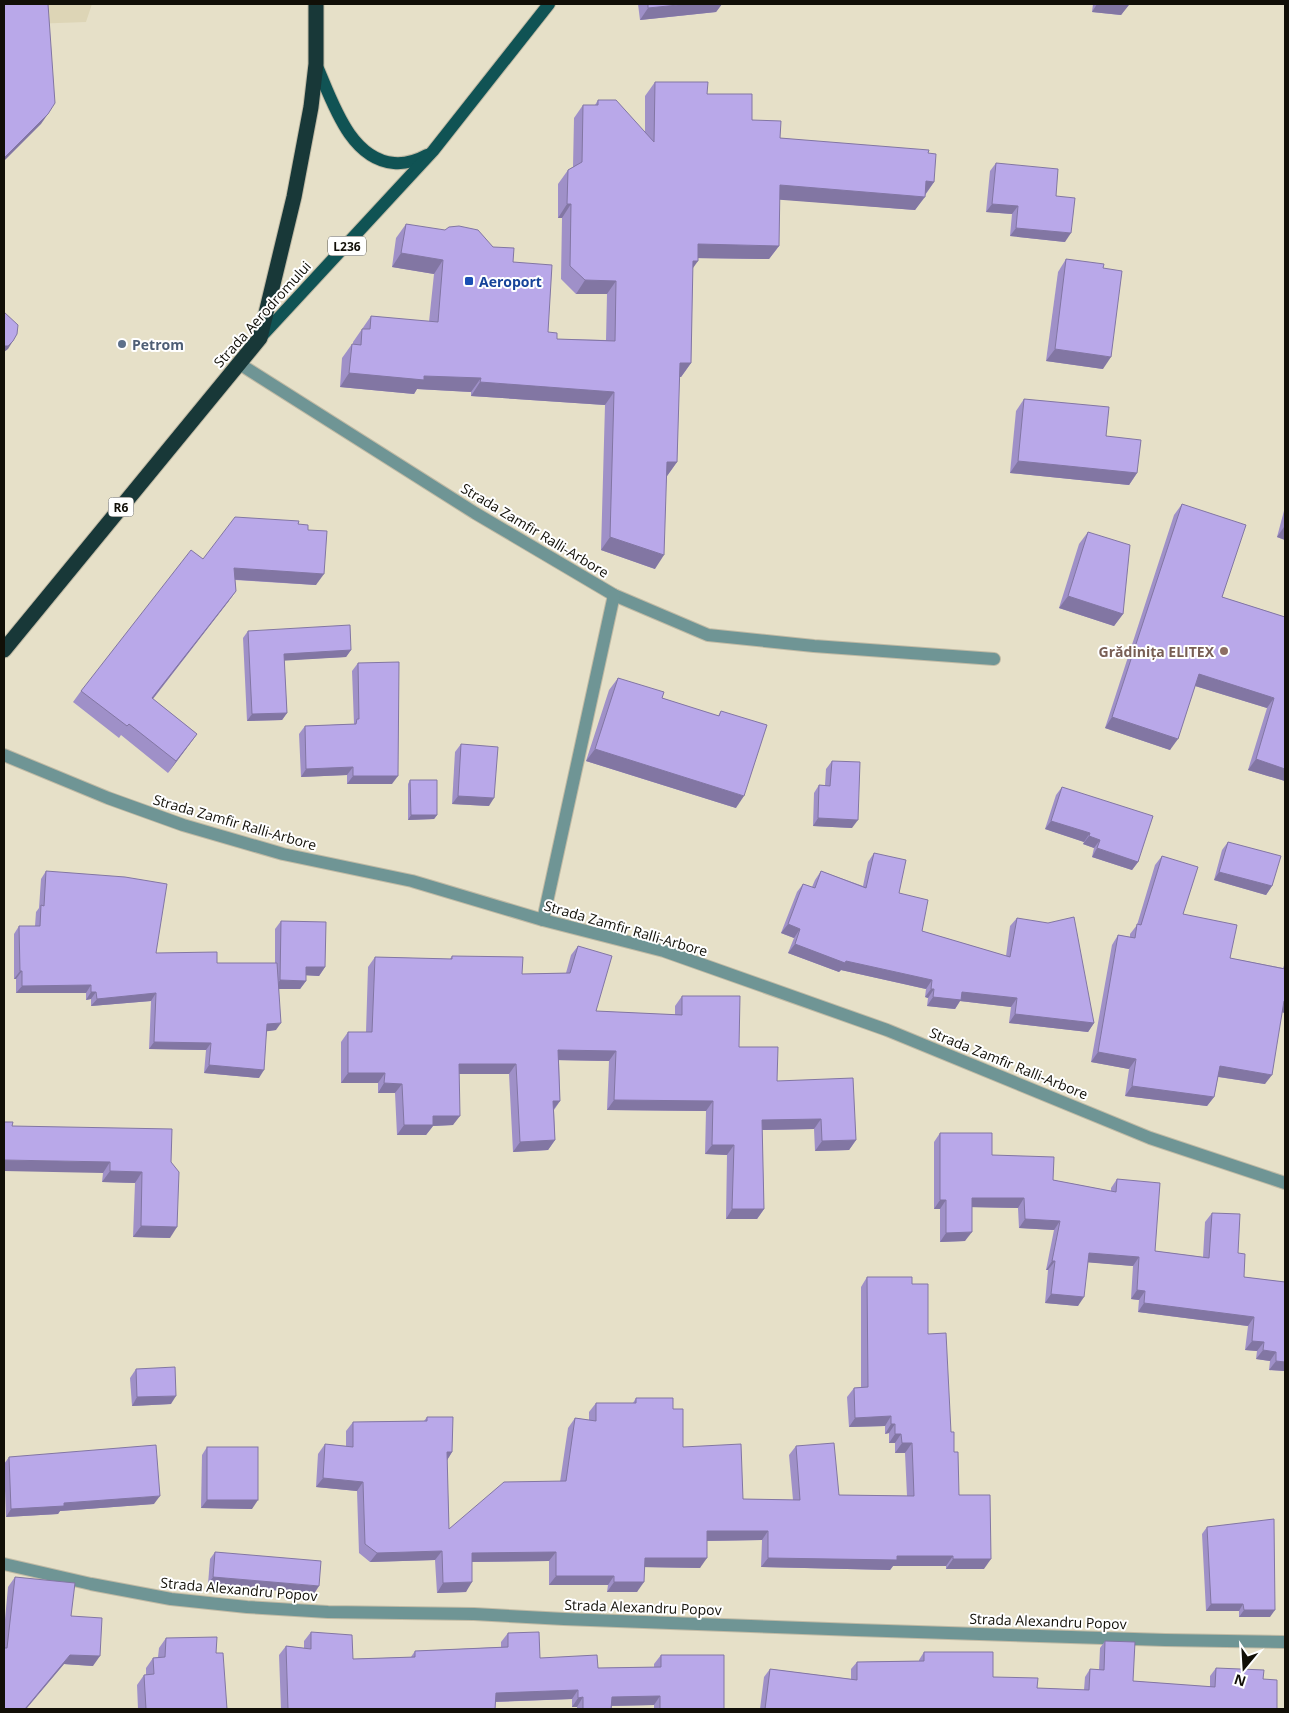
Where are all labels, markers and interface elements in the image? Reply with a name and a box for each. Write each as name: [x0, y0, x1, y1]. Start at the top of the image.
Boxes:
road number: L236: [328, 237, 366, 256]
street label: Strada Aerodromului: [209, 257, 315, 371]
place label: Aeroport: [479, 272, 542, 291]
marker: Aeroport: [463, 275, 475, 287]
place label: Petrom: [132, 335, 184, 354]
marker: Petrom: [116, 338, 128, 350]
street label: Strada Zamfir Ralli-Arbore: [458, 478, 613, 582]
road number: R6: [108, 498, 134, 516]
place label: Grădinița ELITEX: [1099, 642, 1215, 661]
marker: Grădinița ELITEX: [1218, 645, 1230, 657]
street label: Strada Zamfir Ralli-Arbore: [151, 790, 319, 854]
street label: Strada Zamfir Ralli-Arbore: [542, 896, 710, 960]
street label: Strada Zamfir Ralli-Arbore: [927, 1023, 1091, 1104]
street label: Strada Alexandru Popov: [160, 1573, 318, 1605]
street label: Strada Alexandru Popov: [564, 1595, 722, 1619]
street label: Strada Alexandru Popov: [969, 1609, 1127, 1633]
north arrow: [1219, 1643, 1269, 1693]
text: N: [1231, 1670, 1248, 1692]

